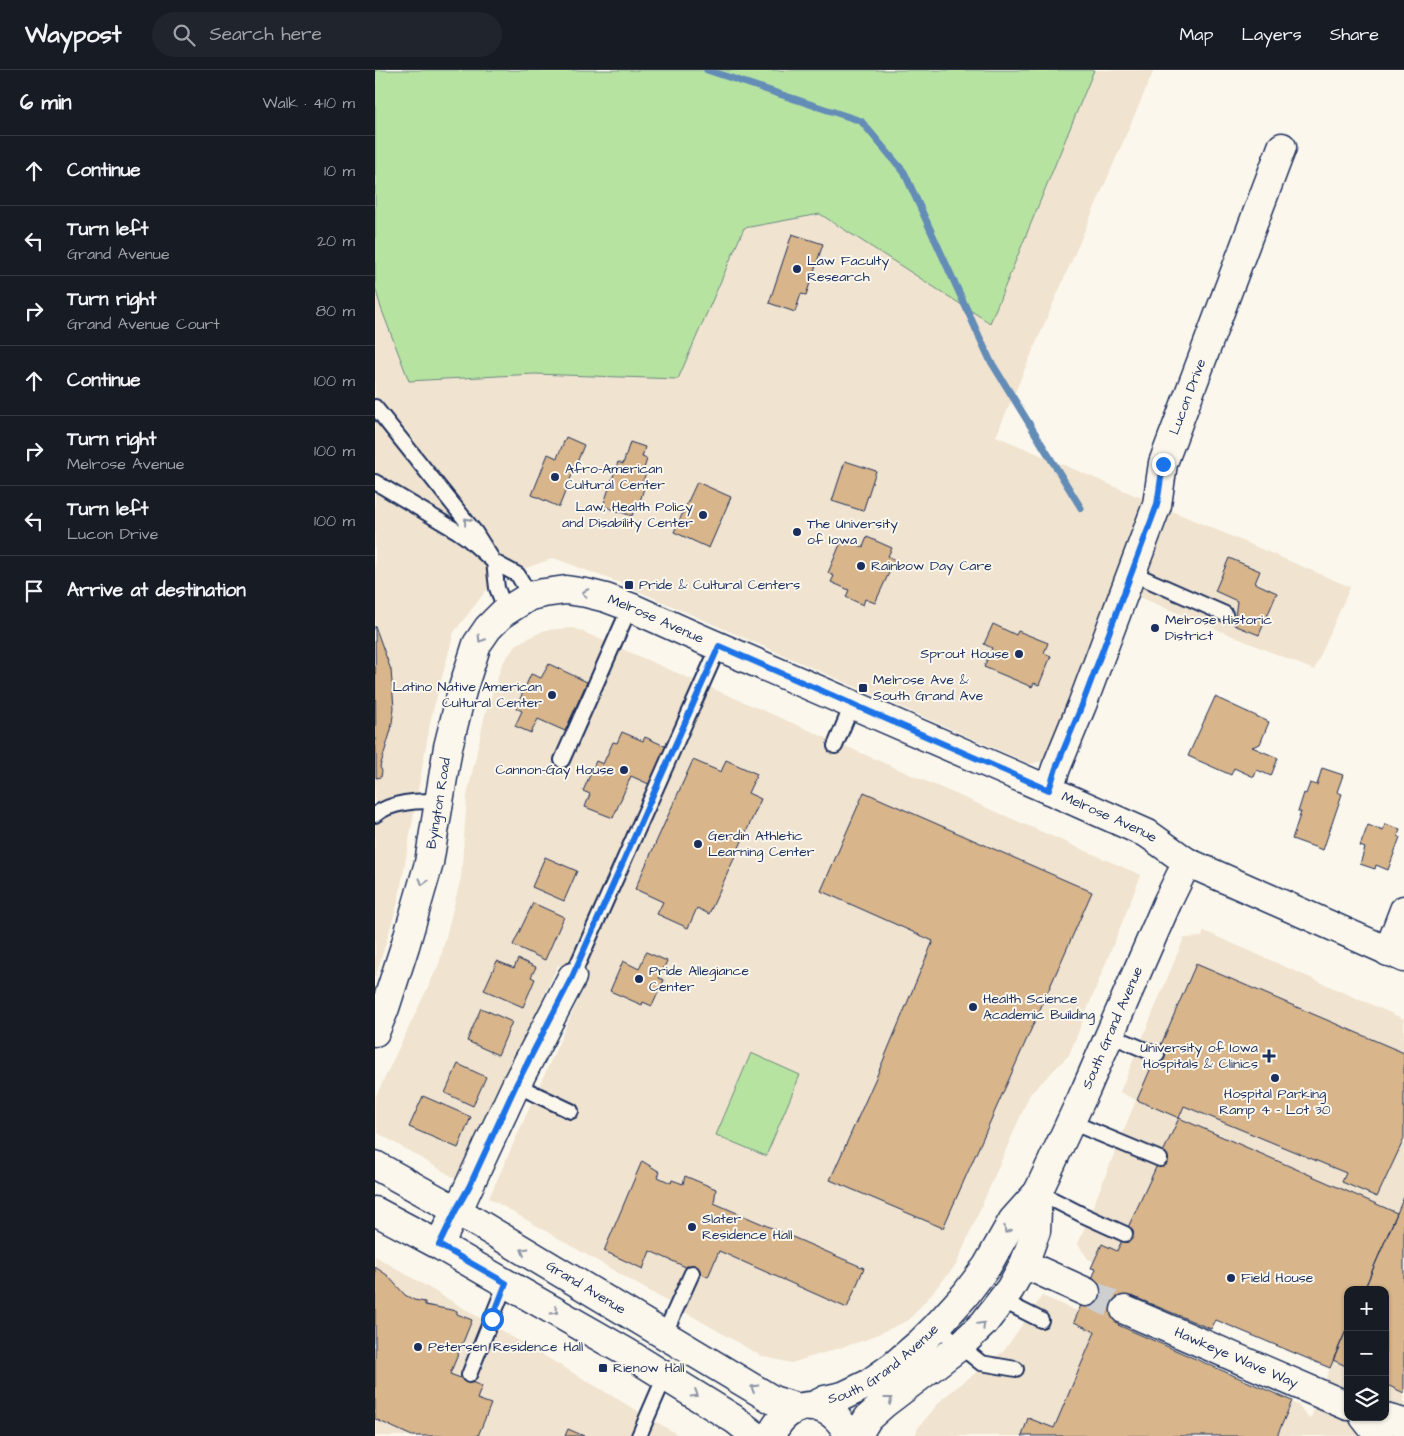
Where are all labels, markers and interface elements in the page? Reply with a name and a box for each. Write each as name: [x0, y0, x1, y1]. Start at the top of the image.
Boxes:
search box: [152, 12, 502, 57]
text: Waypost: [25, 18, 122, 52]
icon: search: [170, 21, 198, 49]
text: Search here: [210, 21, 322, 48]
text: Map: [1179, 22, 1213, 47]
text: Layers: [1241, 22, 1302, 47]
text: Share: [1330, 22, 1379, 47]
text: 6 min: [20, 88, 72, 117]
text: Walk · 410 m: [263, 92, 355, 114]
icon: ahead: [20, 157, 48, 185]
text: Continue: [67, 157, 141, 184]
text: 10 m: [324, 160, 355, 182]
text: Turn left: [67, 216, 148, 243]
icon: left: [20, 227, 48, 255]
text: 20 m: [317, 230, 355, 252]
text: Grand Avenue: [67, 243, 170, 265]
place label: Law Faculty Research: [807, 251, 889, 287]
marker: Law Faculty Research: [791, 263, 803, 275]
text: Turn right: [67, 286, 156, 313]
icon: right: [20, 297, 48, 325]
text: 80 m: [316, 300, 355, 322]
text: Grand Avenue Court: [67, 313, 220, 335]
street label: Lucon Drive: [1164, 355, 1212, 438]
icon: ahead: [20, 367, 48, 395]
text: Continue: [67, 367, 141, 394]
text: 100 m: [314, 370, 355, 392]
text: Turn right: [67, 426, 156, 453]
icon: right: [20, 437, 48, 465]
text: 100 m: [314, 440, 355, 462]
text: Melrose Avenue: [67, 453, 184, 475]
route end: [1152, 453, 1175, 476]
place label: Afro-American Cultural Center: [565, 459, 665, 495]
marker: Afro-American Cultural Center: [549, 471, 561, 483]
text: Turn left: [67, 496, 148, 523]
place label: Law, Health Policy and Disability Center: [562, 497, 693, 533]
icon: left: [20, 507, 48, 535]
marker: Law, Health Policy and Disability Center: [697, 509, 709, 521]
text: 100 m: [314, 510, 355, 532]
place label: The University of Iowa: [807, 514, 898, 550]
one-way arrow: [464, 518, 472, 527]
text: Lucon Drive: [67, 523, 158, 545]
marker: The University of Iowa: [791, 526, 803, 538]
place label: Rainbow Day Care: [871, 556, 992, 576]
marker: Rainbow Day Care: [855, 560, 867, 572]
place label: Pride & Cultural Centers: [639, 575, 800, 595]
icon: arrive: [20, 577, 48, 605]
text: Arrive at destination: [67, 577, 246, 604]
marker: Pride & Cultural Centers: [623, 579, 635, 591]
one-way arrow: [580, 589, 589, 599]
street label: Melrose Avenue: [605, 590, 707, 649]
place label: Melrose Historic District: [1165, 610, 1272, 646]
marker: Melrose Historic District: [1149, 622, 1161, 634]
one-way arrow: [478, 634, 487, 643]
place label: Sprout House: [920, 644, 1009, 664]
marker: Sprout House: [1013, 648, 1025, 660]
place label: Melrose Ave & South Grand Ave: [873, 670, 984, 706]
place label: Latino Native American Cultural Center: [393, 677, 542, 713]
marker: Melrose Ave & South Grand Ave: [857, 682, 869, 694]
marker: Latino Native American Cultural Center: [546, 689, 558, 701]
street label: Byington Road: [421, 756, 456, 851]
place label: Cannon-Gay House: [496, 760, 614, 780]
marker: Cannon-Gay House: [618, 764, 630, 776]
street label: Melrose Avenue: [1058, 787, 1162, 848]
place label: Gerdin Athletic Learning Center: [708, 826, 815, 862]
marker: Gerdin Athletic Learning Center: [692, 838, 704, 850]
one-way arrow: [419, 877, 429, 885]
place label: Pride Allegiance Center: [649, 961, 749, 997]
street label: South Grand Avenue: [1077, 963, 1148, 1092]
marker: Pride Allegiance Center: [633, 973, 645, 985]
place label: Health Science Academic Building: [983, 989, 1095, 1025]
marker: Health Science Academic Building: [967, 1001, 979, 1013]
place label: University of Iowa Hospitals & Clinics: [1140, 1038, 1258, 1074]
marker: University of Iowa Hospitals & Clinics: [1262, 1049, 1276, 1063]
marker: Hospital Parking Ramp 4 - Lot 30: [1269, 1072, 1281, 1084]
place label: Hospital Parking Ramp 4 - Lot 30: [1219, 1084, 1331, 1120]
place label: Slater Residence Hall: [702, 1209, 793, 1245]
marker: Slater Residence Hall: [686, 1221, 698, 1233]
one-way arrow: [1004, 1224, 1014, 1233]
one-way arrow: [521, 1247, 530, 1257]
street label: Grand Avenue: [542, 1256, 630, 1320]
place label: Field House: [1241, 1268, 1314, 1288]
marker: Field House: [1225, 1272, 1237, 1284]
map controls: [1344, 1286, 1389, 1421]
button: +: [1344, 1286, 1389, 1331]
one-way arrow: [550, 1305, 559, 1315]
route start: [481, 1308, 504, 1331]
street label: South Grand Avenue: [826, 1319, 944, 1409]
one-way arrow: [976, 1321, 985, 1330]
street label: Hawkeye Wave Way: [1171, 1322, 1301, 1393]
button: −: [1344, 1331, 1389, 1376]
place label: Petersen Residence Hall: [428, 1337, 583, 1357]
marker: Petersen Residence Hall: [412, 1341, 424, 1353]
place label: Rienow Hall: [613, 1358, 684, 1378]
marker: Rienow Hall: [597, 1362, 609, 1374]
button: layers: [1344, 1376, 1389, 1421]
one-way arrow: [750, 1385, 759, 1395]
one-way arrow: [689, 1388, 698, 1398]
one-way arrow: [883, 1397, 892, 1405]

